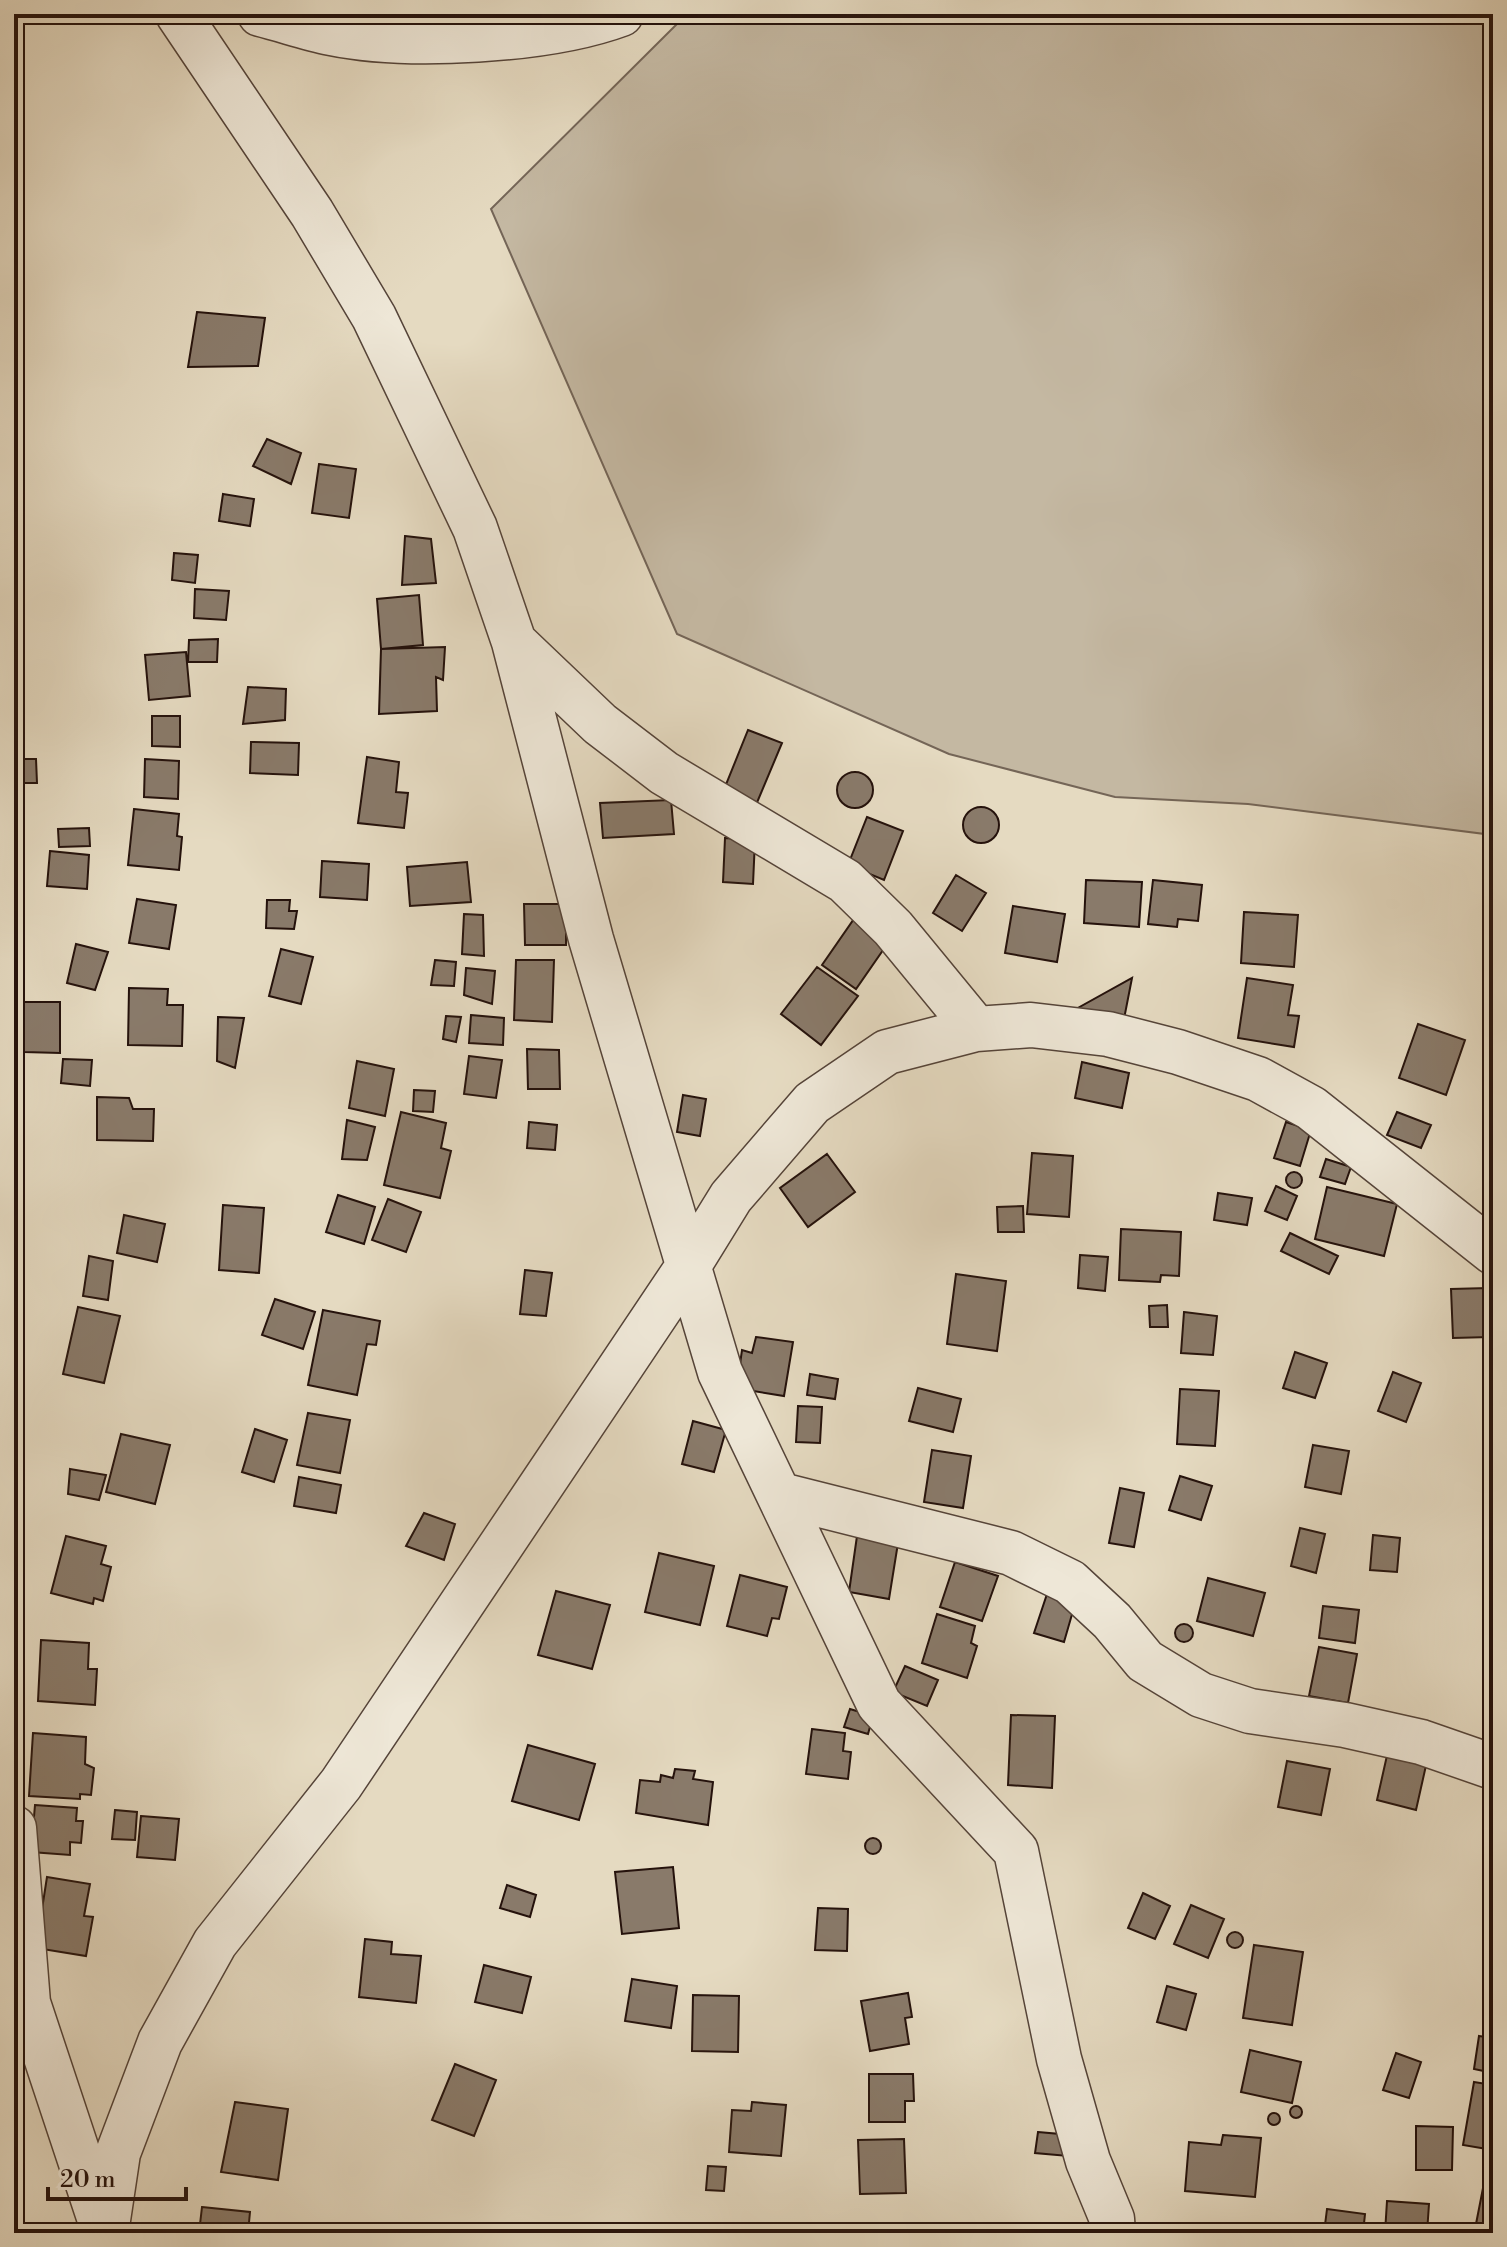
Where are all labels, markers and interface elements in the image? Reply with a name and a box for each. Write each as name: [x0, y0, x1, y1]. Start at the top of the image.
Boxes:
scale bar: [48, 2151, 186, 2201]
text: 20 m: [60, 2165, 116, 2195]

